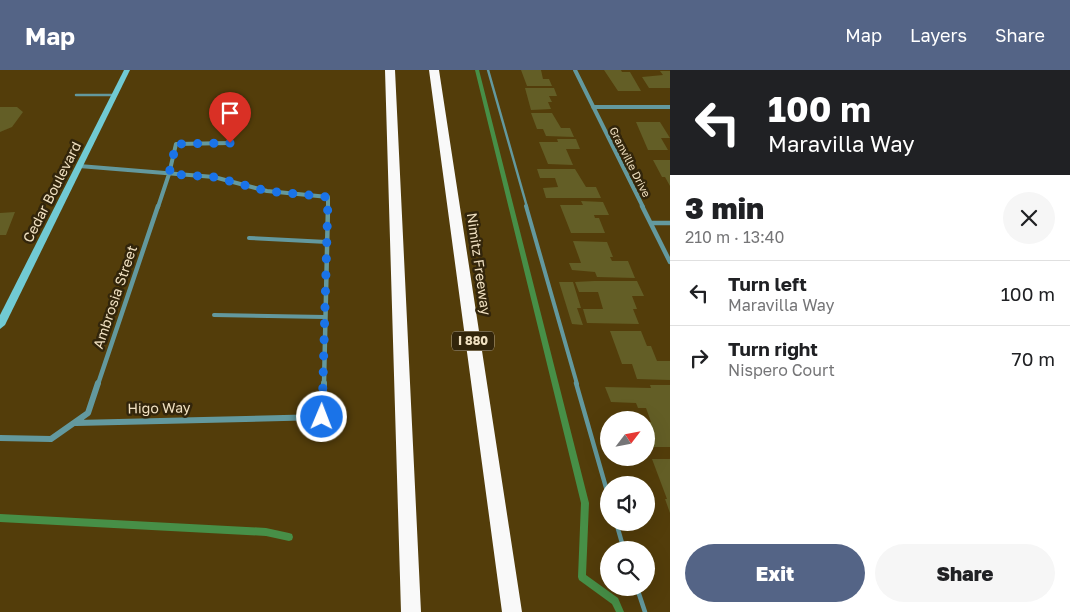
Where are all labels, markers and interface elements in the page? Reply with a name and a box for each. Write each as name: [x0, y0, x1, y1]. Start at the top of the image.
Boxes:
text: Map: [25, 21, 75, 50]
text: Map: [845, 24, 882, 46]
text: Layers: [910, 24, 967, 46]
text: Share: [995, 24, 1045, 46]
text: 100 m: [768, 88, 871, 130]
icon: left: [685, 90, 750, 155]
pin: [209, 92, 251, 143]
icon: arrive: [216, 99, 244, 127]
street label: Granville Drive: [607, 124, 654, 199]
text: Maravilla Way: [768, 130, 914, 157]
street label: Cedar Boulevard: [19, 139, 84, 245]
text: 3 min: [685, 190, 764, 226]
button: close: [1003, 192, 1055, 244]
street label: Nimitz Freeway: [464, 212, 495, 316]
text: 210 m · 13:40: [685, 227, 785, 247]
street label: Ambrosia Street: [89, 243, 140, 351]
text: Turn left: [728, 272, 807, 295]
icon: left: [685, 279, 713, 307]
text: 100 m: [1001, 282, 1055, 305]
text: Maravilla Way: [728, 295, 835, 315]
road number: I 880: [452, 332, 494, 350]
text: Turn right: [728, 337, 818, 360]
icon: right: [685, 344, 713, 372]
text: 70 m: [1012, 347, 1055, 370]
text: Nispero Court: [728, 360, 835, 380]
position arrow: [295, 390, 347, 442]
street label: Higo Way: [127, 398, 191, 417]
north arrow: [600, 411, 655, 466]
map controls: [600, 411, 655, 596]
button: sound: [600, 476, 655, 531]
button: search: [600, 541, 655, 596]
button: Exit: [685, 544, 865, 602]
button: Share: [875, 544, 1055, 602]

